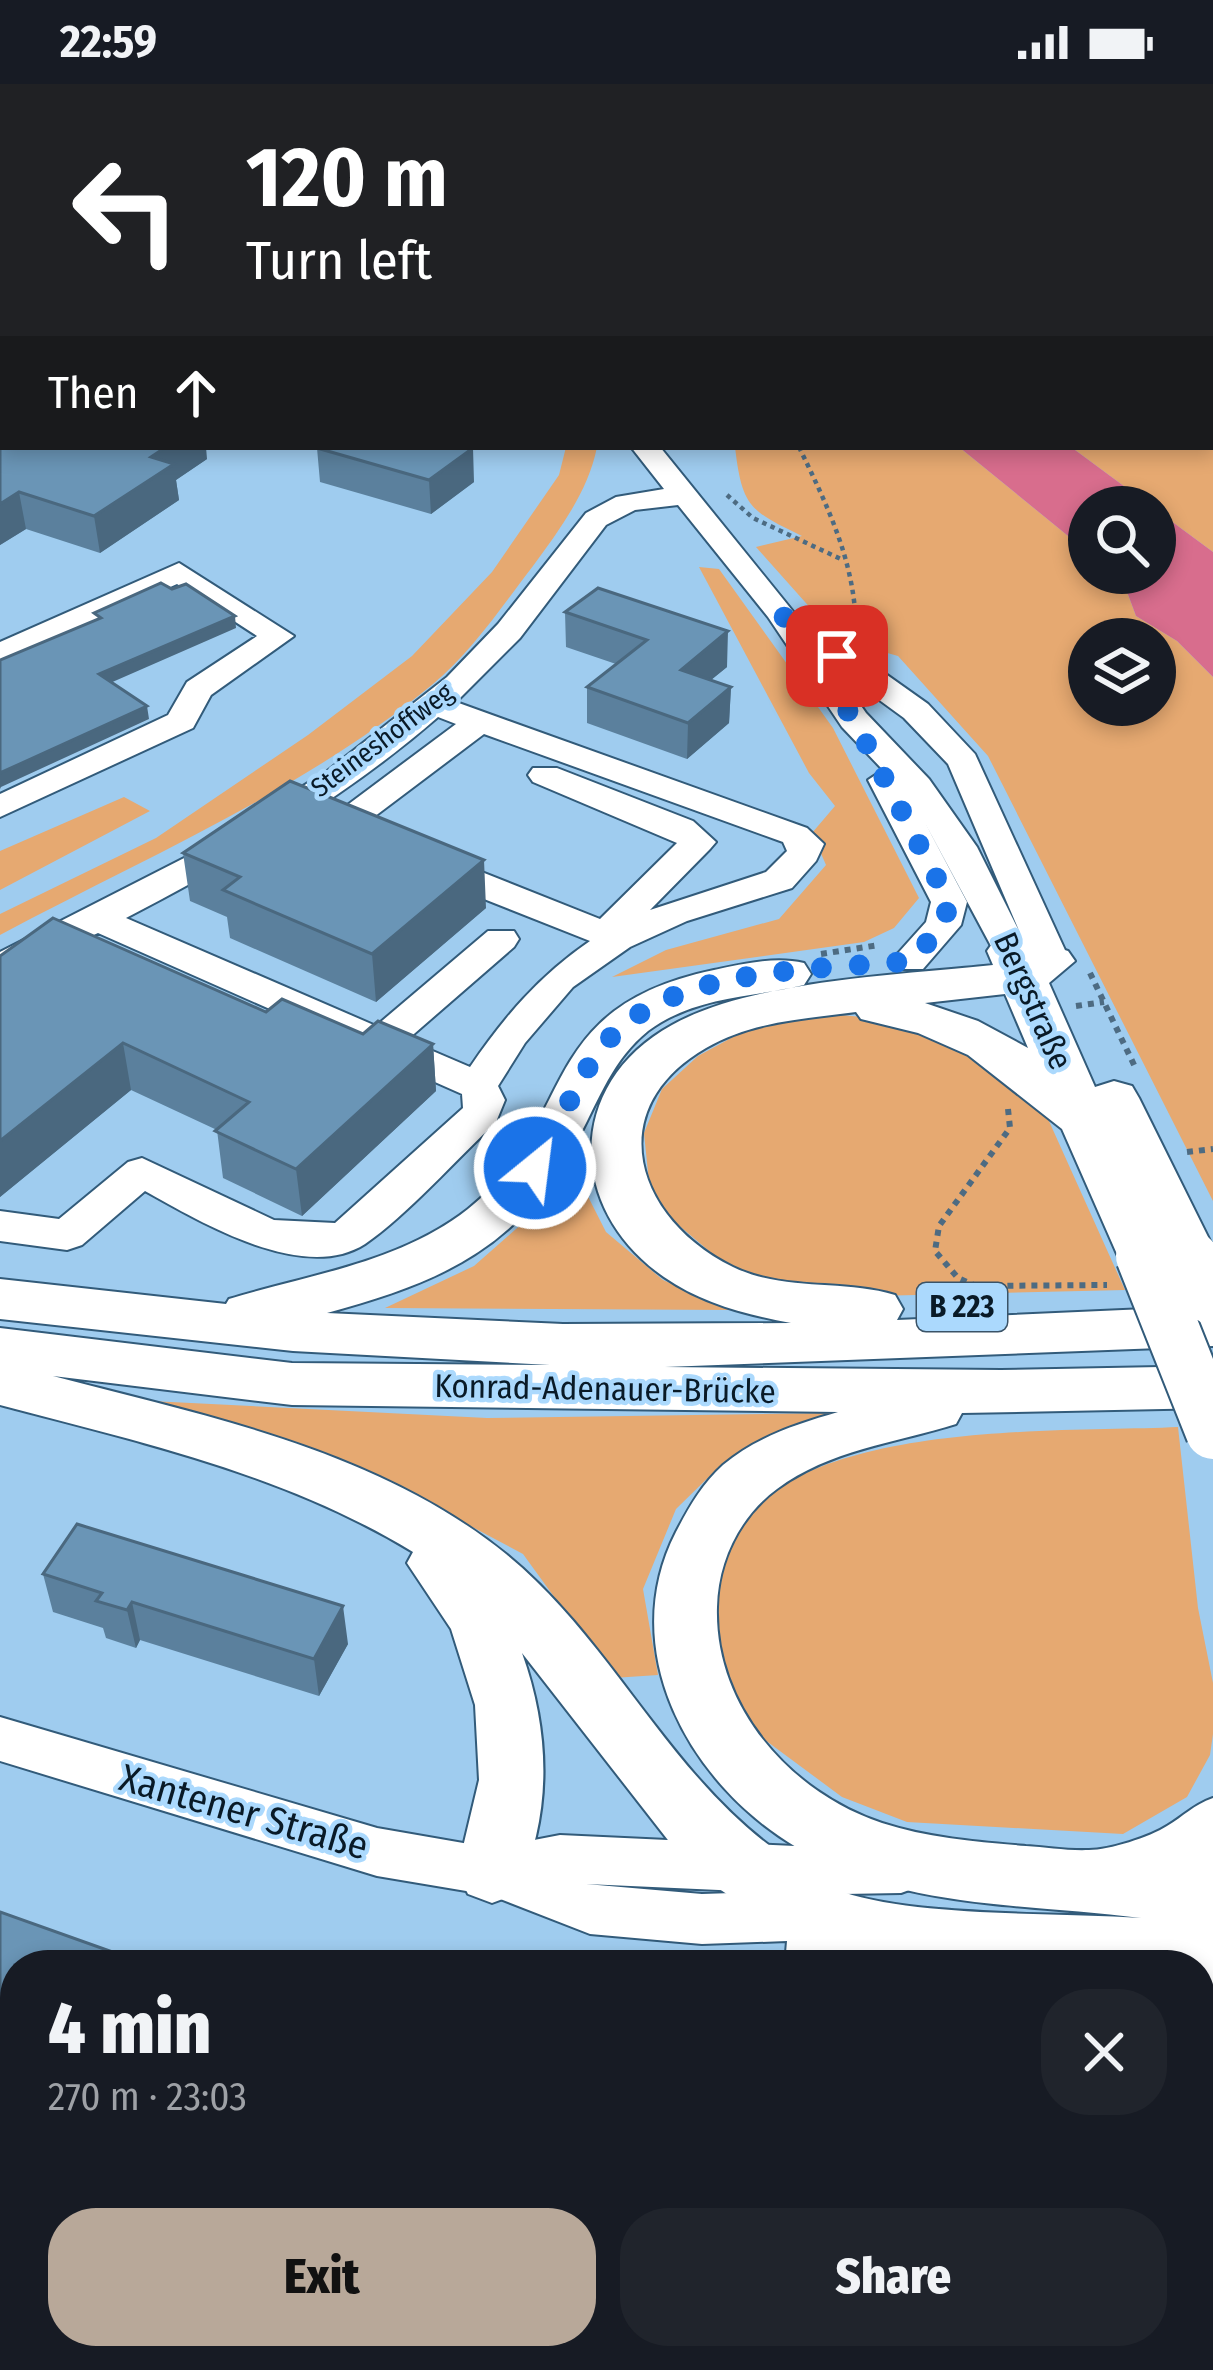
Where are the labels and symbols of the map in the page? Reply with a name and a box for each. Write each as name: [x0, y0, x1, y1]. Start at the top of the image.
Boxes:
pin: [786, 605, 888, 707]
street label: Steineshoffweg: [305, 676, 460, 804]
street label: Bergstraße: [985, 926, 1081, 1076]
position arrow: [472, 1105, 598, 1231]
road number: B 223: [917, 1283, 1007, 1331]
street label: Konrad-Adenauer-Brücke: [434, 1366, 776, 1412]
street label: Xantener Straße: [115, 1755, 373, 1869]

